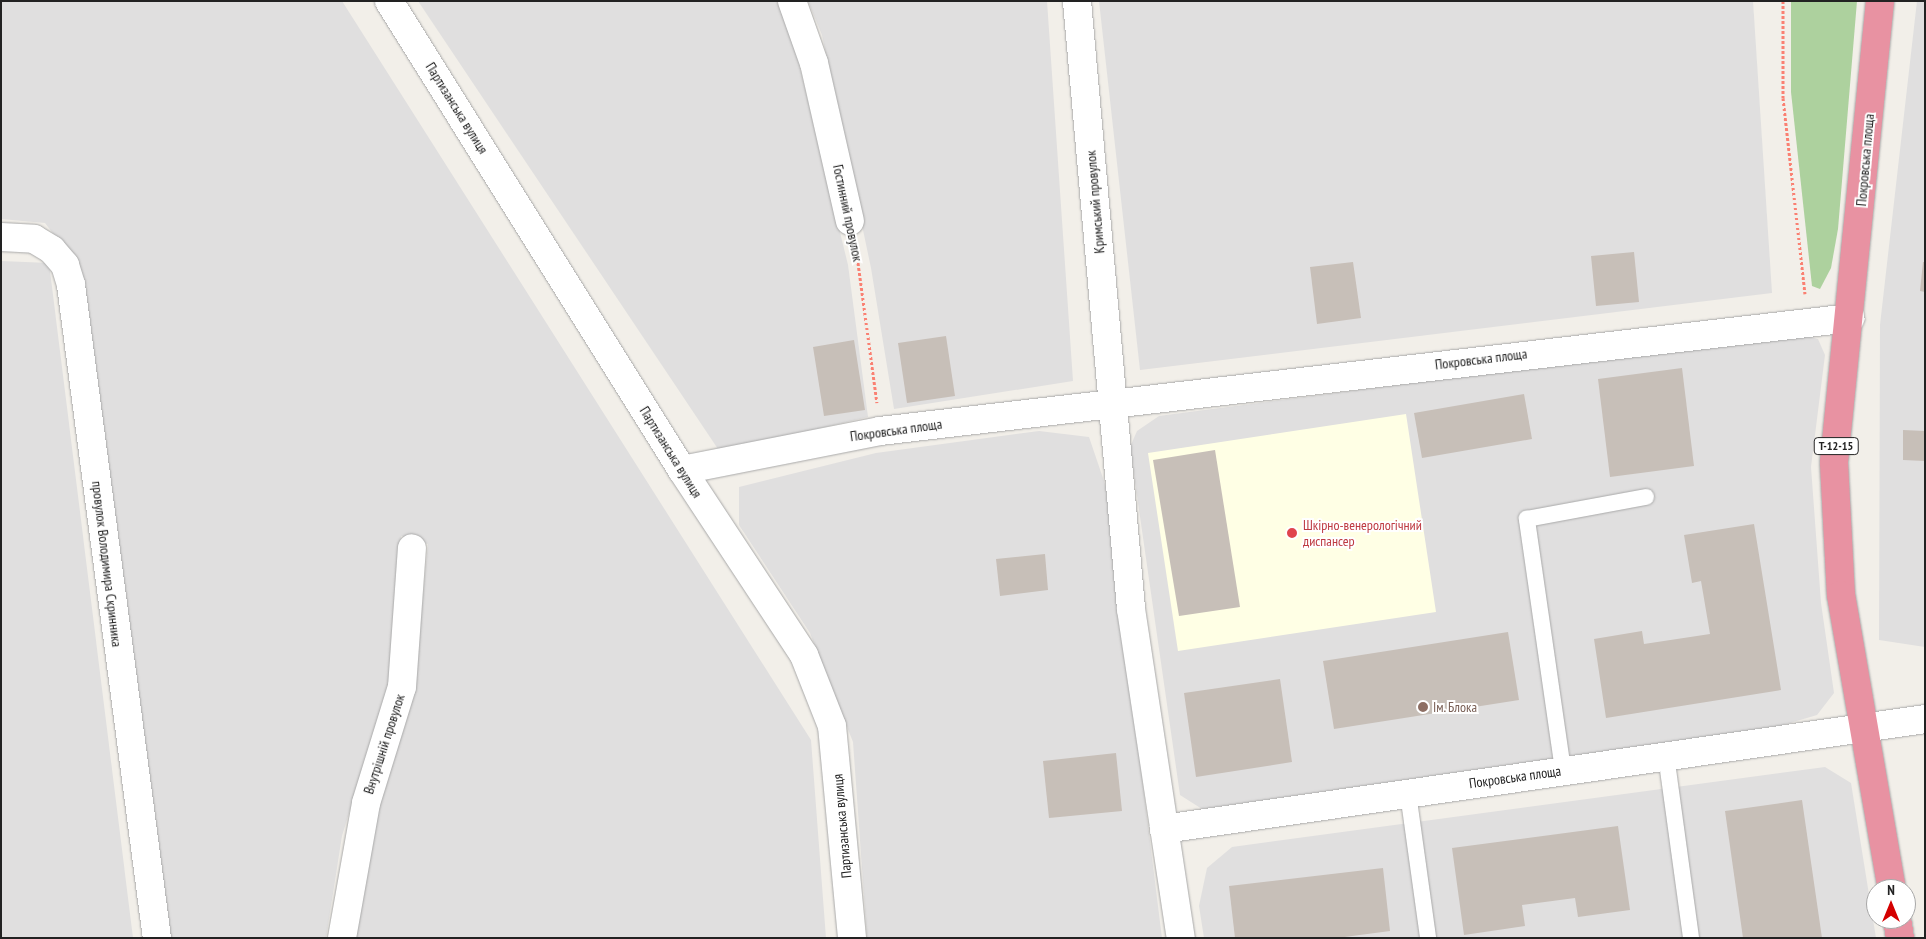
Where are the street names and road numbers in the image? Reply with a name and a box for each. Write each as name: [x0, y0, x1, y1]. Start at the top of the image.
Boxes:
street label: Партизанська вулиця: [422, 59, 492, 157]
street label: Покровська площа: [1853, 113, 1877, 207]
street label: Кримський провулок: [1082, 150, 1108, 254]
street label: Гостинний провулок: [830, 163, 866, 263]
street label: Покровська площа: [1434, 345, 1528, 373]
street label: Партизанська вулиця: [636, 403, 706, 501]
street label: Покровська площа: [849, 415, 943, 445]
road number: Т-12-15: [1814, 436, 1858, 456]
street label: провулок Володимира Скринника: [88, 480, 126, 648]
street label: Внутрішній провулок: [360, 692, 408, 796]
street label: Покровська площа: [1468, 762, 1562, 792]
street label: Партизанська вулиця: [829, 773, 855, 879]

